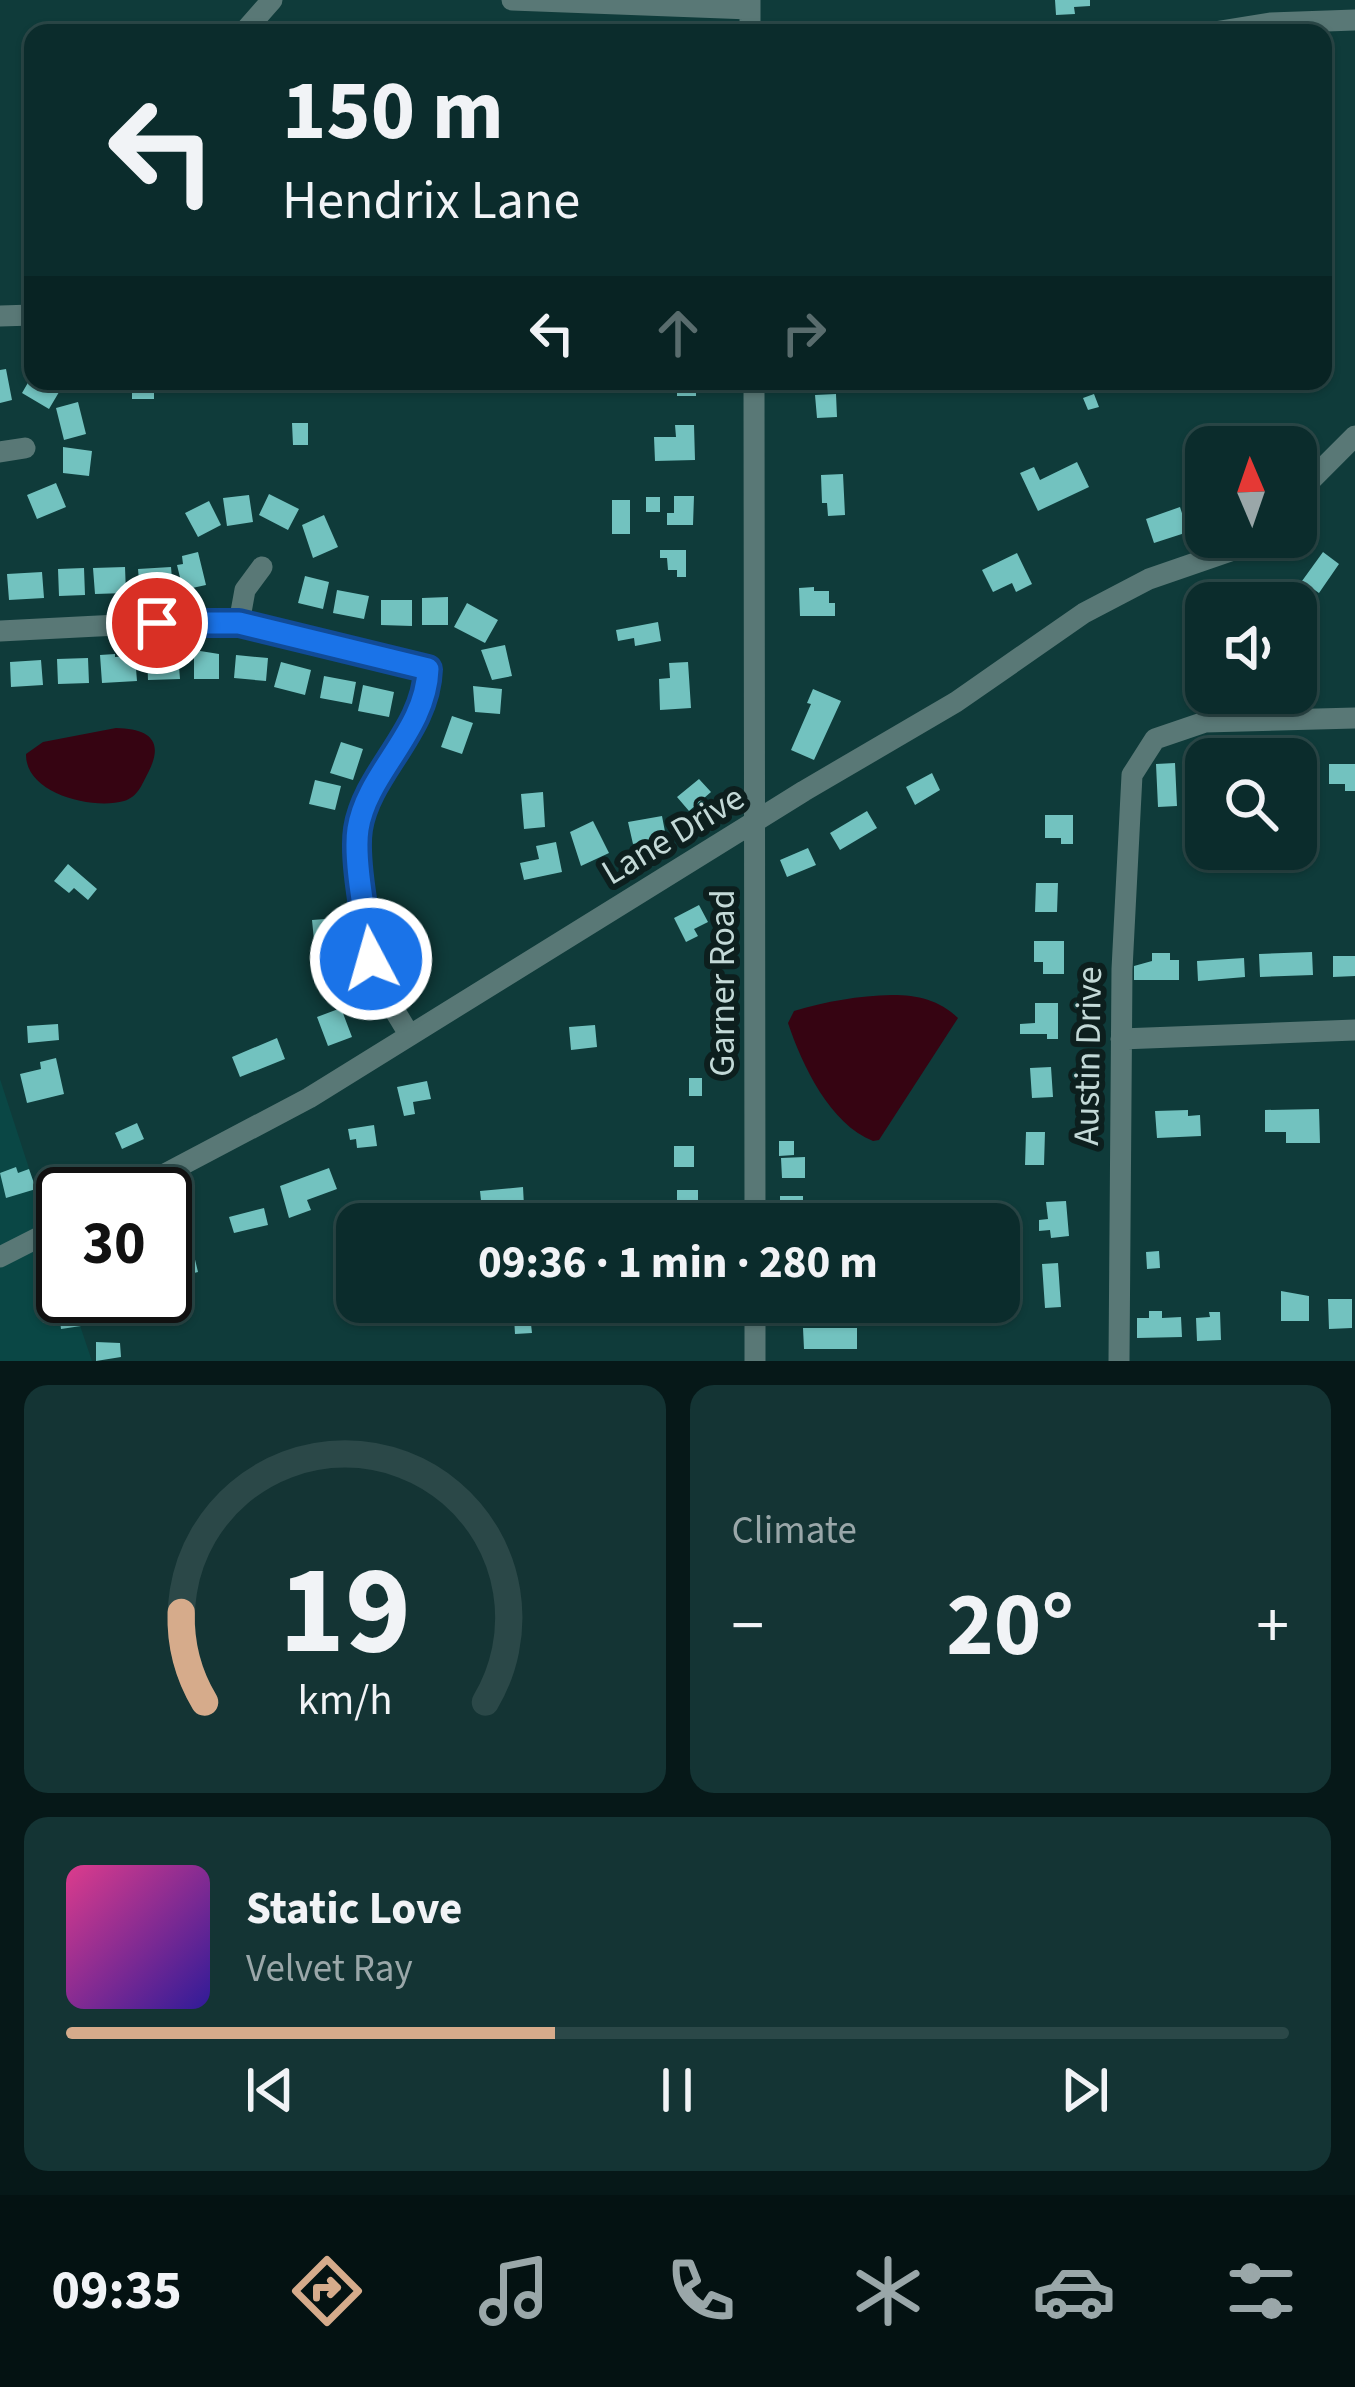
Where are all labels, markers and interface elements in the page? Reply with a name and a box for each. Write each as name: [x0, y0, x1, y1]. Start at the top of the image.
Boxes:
text: 150 m: [282, 52, 504, 172]
icon: left: [84, 72, 240, 228]
text: Hendrix Lane: [282, 163, 580, 240]
icon: left: [519, 300, 585, 366]
icon: ahead: [645, 300, 711, 366]
icon: right: [771, 300, 837, 366]
north arrow: [1185, 426, 1317, 558]
map controls: [1185, 426, 1317, 870]
pin: [106, 572, 208, 674]
button: sound: [1185, 582, 1317, 714]
icon: arrive: [124, 590, 190, 656]
button: search: [1185, 738, 1317, 870]
street label: Lane Drive: [592, 772, 754, 898]
street label: Garner Road: [697, 889, 748, 1077]
position arrow: [308, 896, 434, 1022]
street label: Austin Drive: [1061, 966, 1115, 1146]
speed limit sign: 30: [36, 1167, 192, 1323]
text: 09:36 · 1 min · 280 m: [478, 1231, 878, 1295]
text: Climate: [732, 1503, 857, 1559]
text: 19: [279, 1523, 411, 1701]
text: 20°: [946, 1562, 1074, 1690]
text: −: [732, 1579, 764, 1673]
text: +: [1256, 1579, 1289, 1673]
text: km/h: [297, 1670, 392, 1731]
text: Static Love: [246, 1877, 462, 1941]
text: Velvet Ray: [246, 1941, 413, 1997]
icon: previous: [237, 2057, 303, 2123]
icon: pause: [644, 2057, 710, 2123]
icon: next: [1052, 2057, 1118, 2123]
icon: directions: [285, 2249, 369, 2333]
icon: music: [472, 2249, 556, 2333]
icon: phone: [659, 2249, 743, 2333]
icon: climate: [846, 2249, 930, 2333]
icon: car: [1032, 2249, 1116, 2333]
icon: filters: [1219, 2249, 1303, 2333]
text: 09:35: [51, 2253, 182, 2330]

